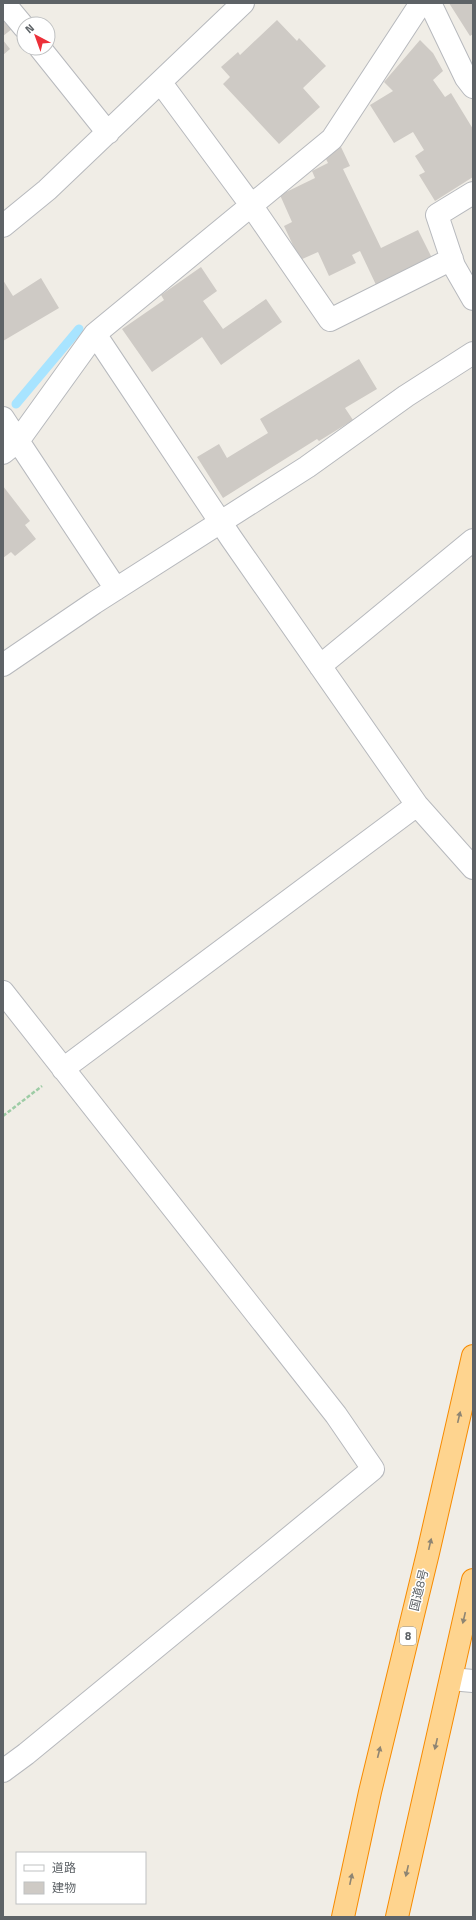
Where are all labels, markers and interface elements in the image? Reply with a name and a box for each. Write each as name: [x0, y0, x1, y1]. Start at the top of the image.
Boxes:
north arrow: [16, 16, 56, 56]
text: N: [21, 20, 38, 37]
one-way arrow: [457, 1411, 463, 1424]
one-way arrow: [428, 1538, 434, 1550]
street label: 国道8号: [404, 1567, 433, 1613]
one-way arrow: [461, 1611, 467, 1624]
road number: 8: [400, 1627, 416, 1645]
one-way arrow: [433, 1739, 439, 1751]
one-way arrow: [377, 1746, 383, 1758]
legend: [16, 1852, 146, 1904]
text: 道路: [52, 1858, 76, 1877]
one-way arrow: [404, 1865, 410, 1877]
one-way arrow: [348, 1873, 354, 1885]
text: 建物: [52, 1878, 76, 1897]

